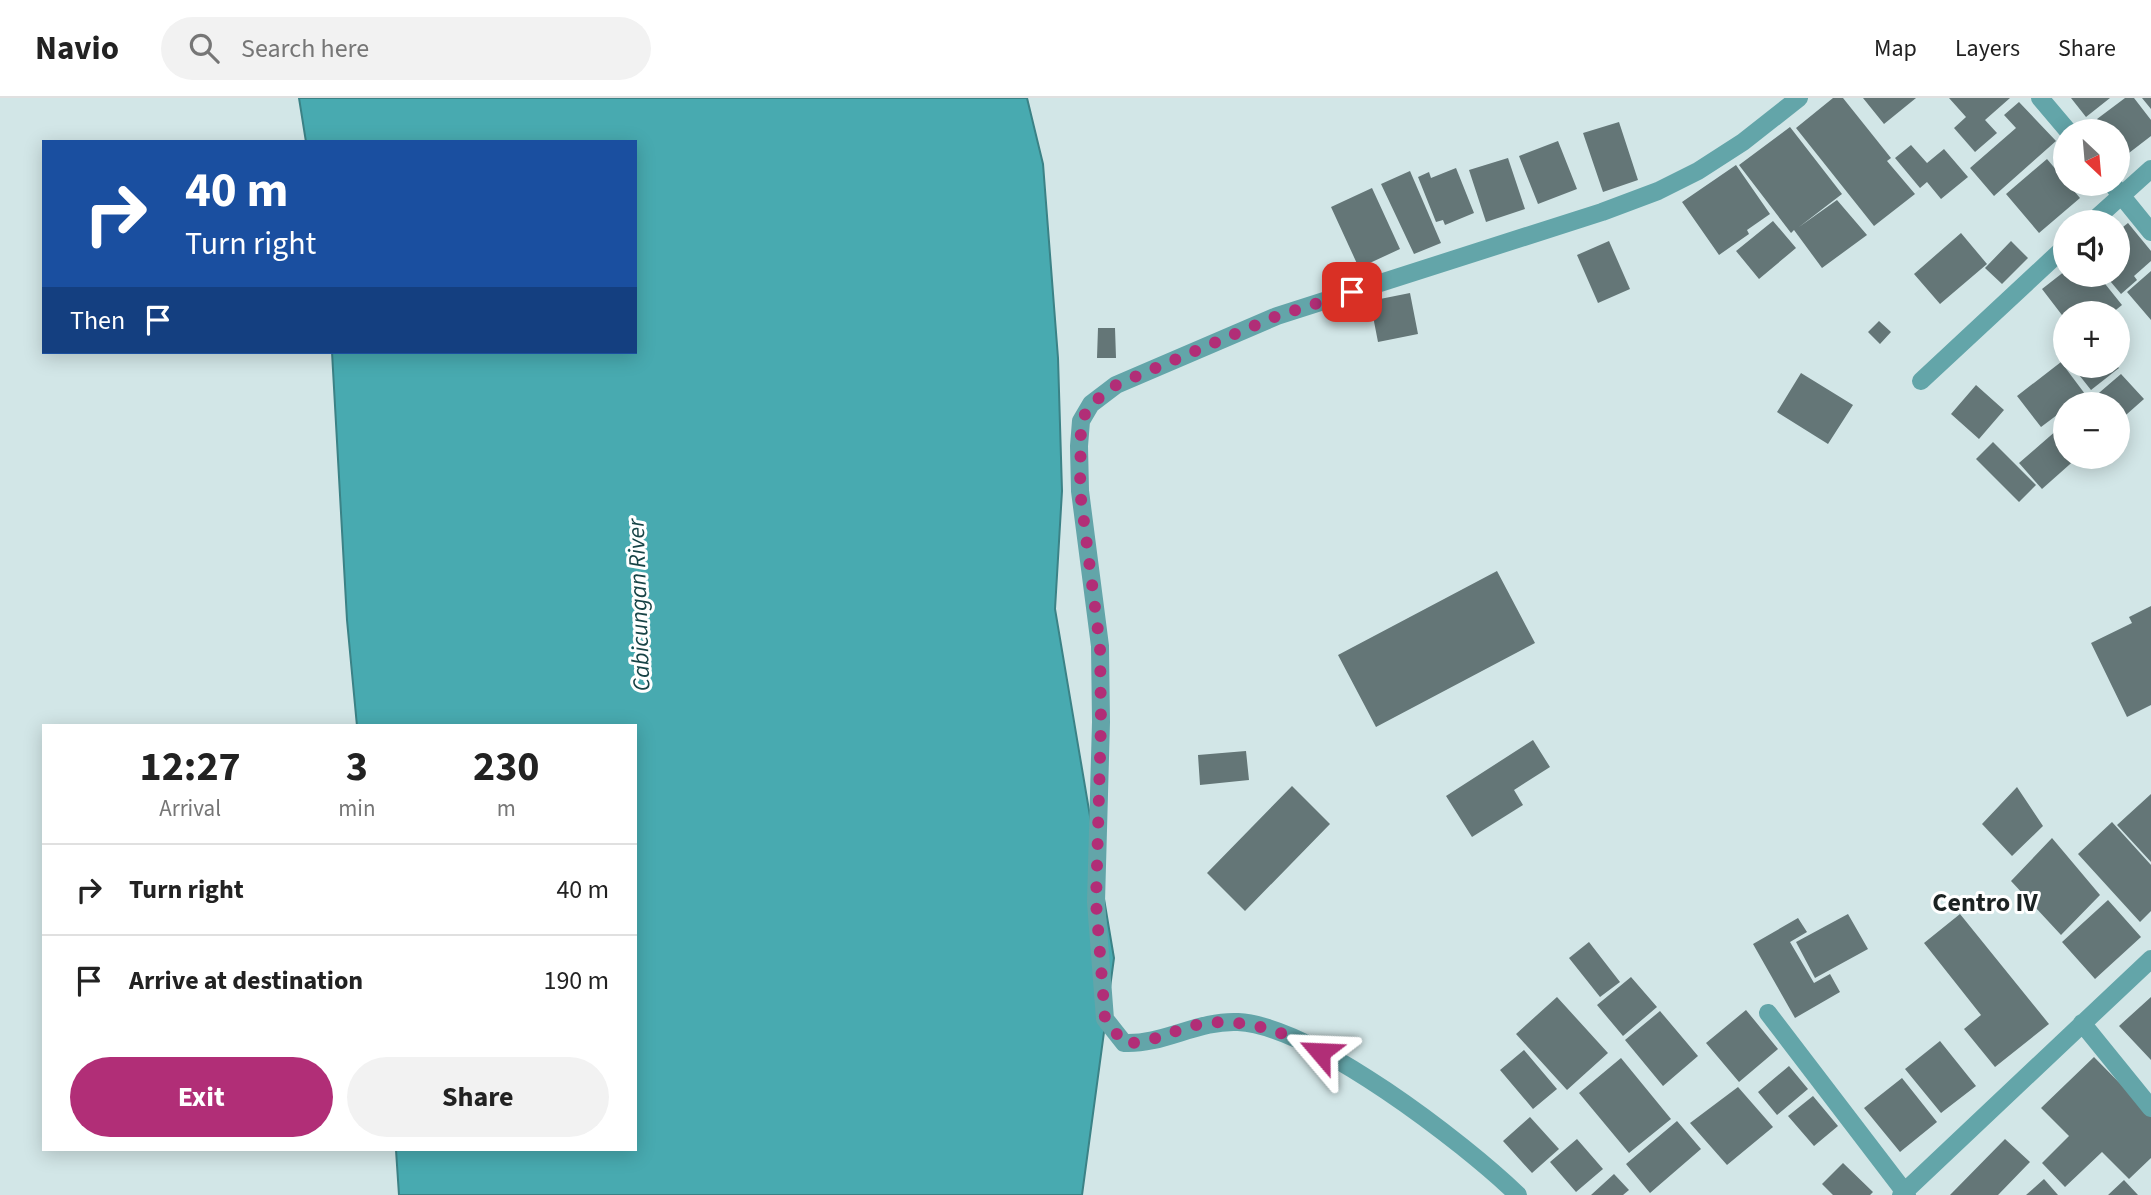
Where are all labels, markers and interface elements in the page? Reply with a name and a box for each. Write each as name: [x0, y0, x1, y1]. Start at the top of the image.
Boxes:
search box: [161, 17, 651, 80]
text: Navio: [35, 25, 119, 72]
icon: search: [185, 29, 223, 67]
text: Search here: [241, 30, 369, 67]
text: Map: [1874, 31, 1917, 66]
text: Layers: [1955, 31, 2020, 66]
text: Share: [2058, 31, 2116, 66]
north arrow: [2053, 119, 2130, 196]
map controls: [2053, 119, 2130, 469]
text: 40 m: [185, 156, 289, 226]
icon: right: [70, 168, 161, 259]
button: sound: [2053, 210, 2130, 287]
text: Turn right: [185, 221, 316, 267]
pin: [1322, 262, 1382, 322]
icon: arrive: [1333, 273, 1371, 311]
icon: arrive: [139, 301, 177, 339]
button: +: [2053, 301, 2130, 378]
text: Then: [70, 302, 125, 339]
button: −: [2053, 392, 2130, 469]
water label: Cabicungan River: [618, 516, 660, 692]
text: 12:27: [139, 737, 241, 797]
text: 3: [346, 737, 368, 797]
text: 230: [473, 737, 540, 797]
text: Arrival: [159, 792, 221, 825]
text: min: [338, 792, 376, 825]
text: m: [497, 792, 516, 825]
icon: right: [70, 871, 108, 909]
text: Turn right: [129, 871, 244, 908]
text: 40 m: [556, 871, 609, 908]
district label: Centro IV: [1932, 884, 2038, 921]
icon: arrive: [70, 962, 108, 1000]
text: Arrive at destination: [129, 962, 363, 999]
text: 190 m: [543, 962, 609, 999]
position arrow: [1283, 1015, 1357, 1089]
button: Exit: [70, 1057, 333, 1137]
button: Share: [347, 1057, 609, 1137]

